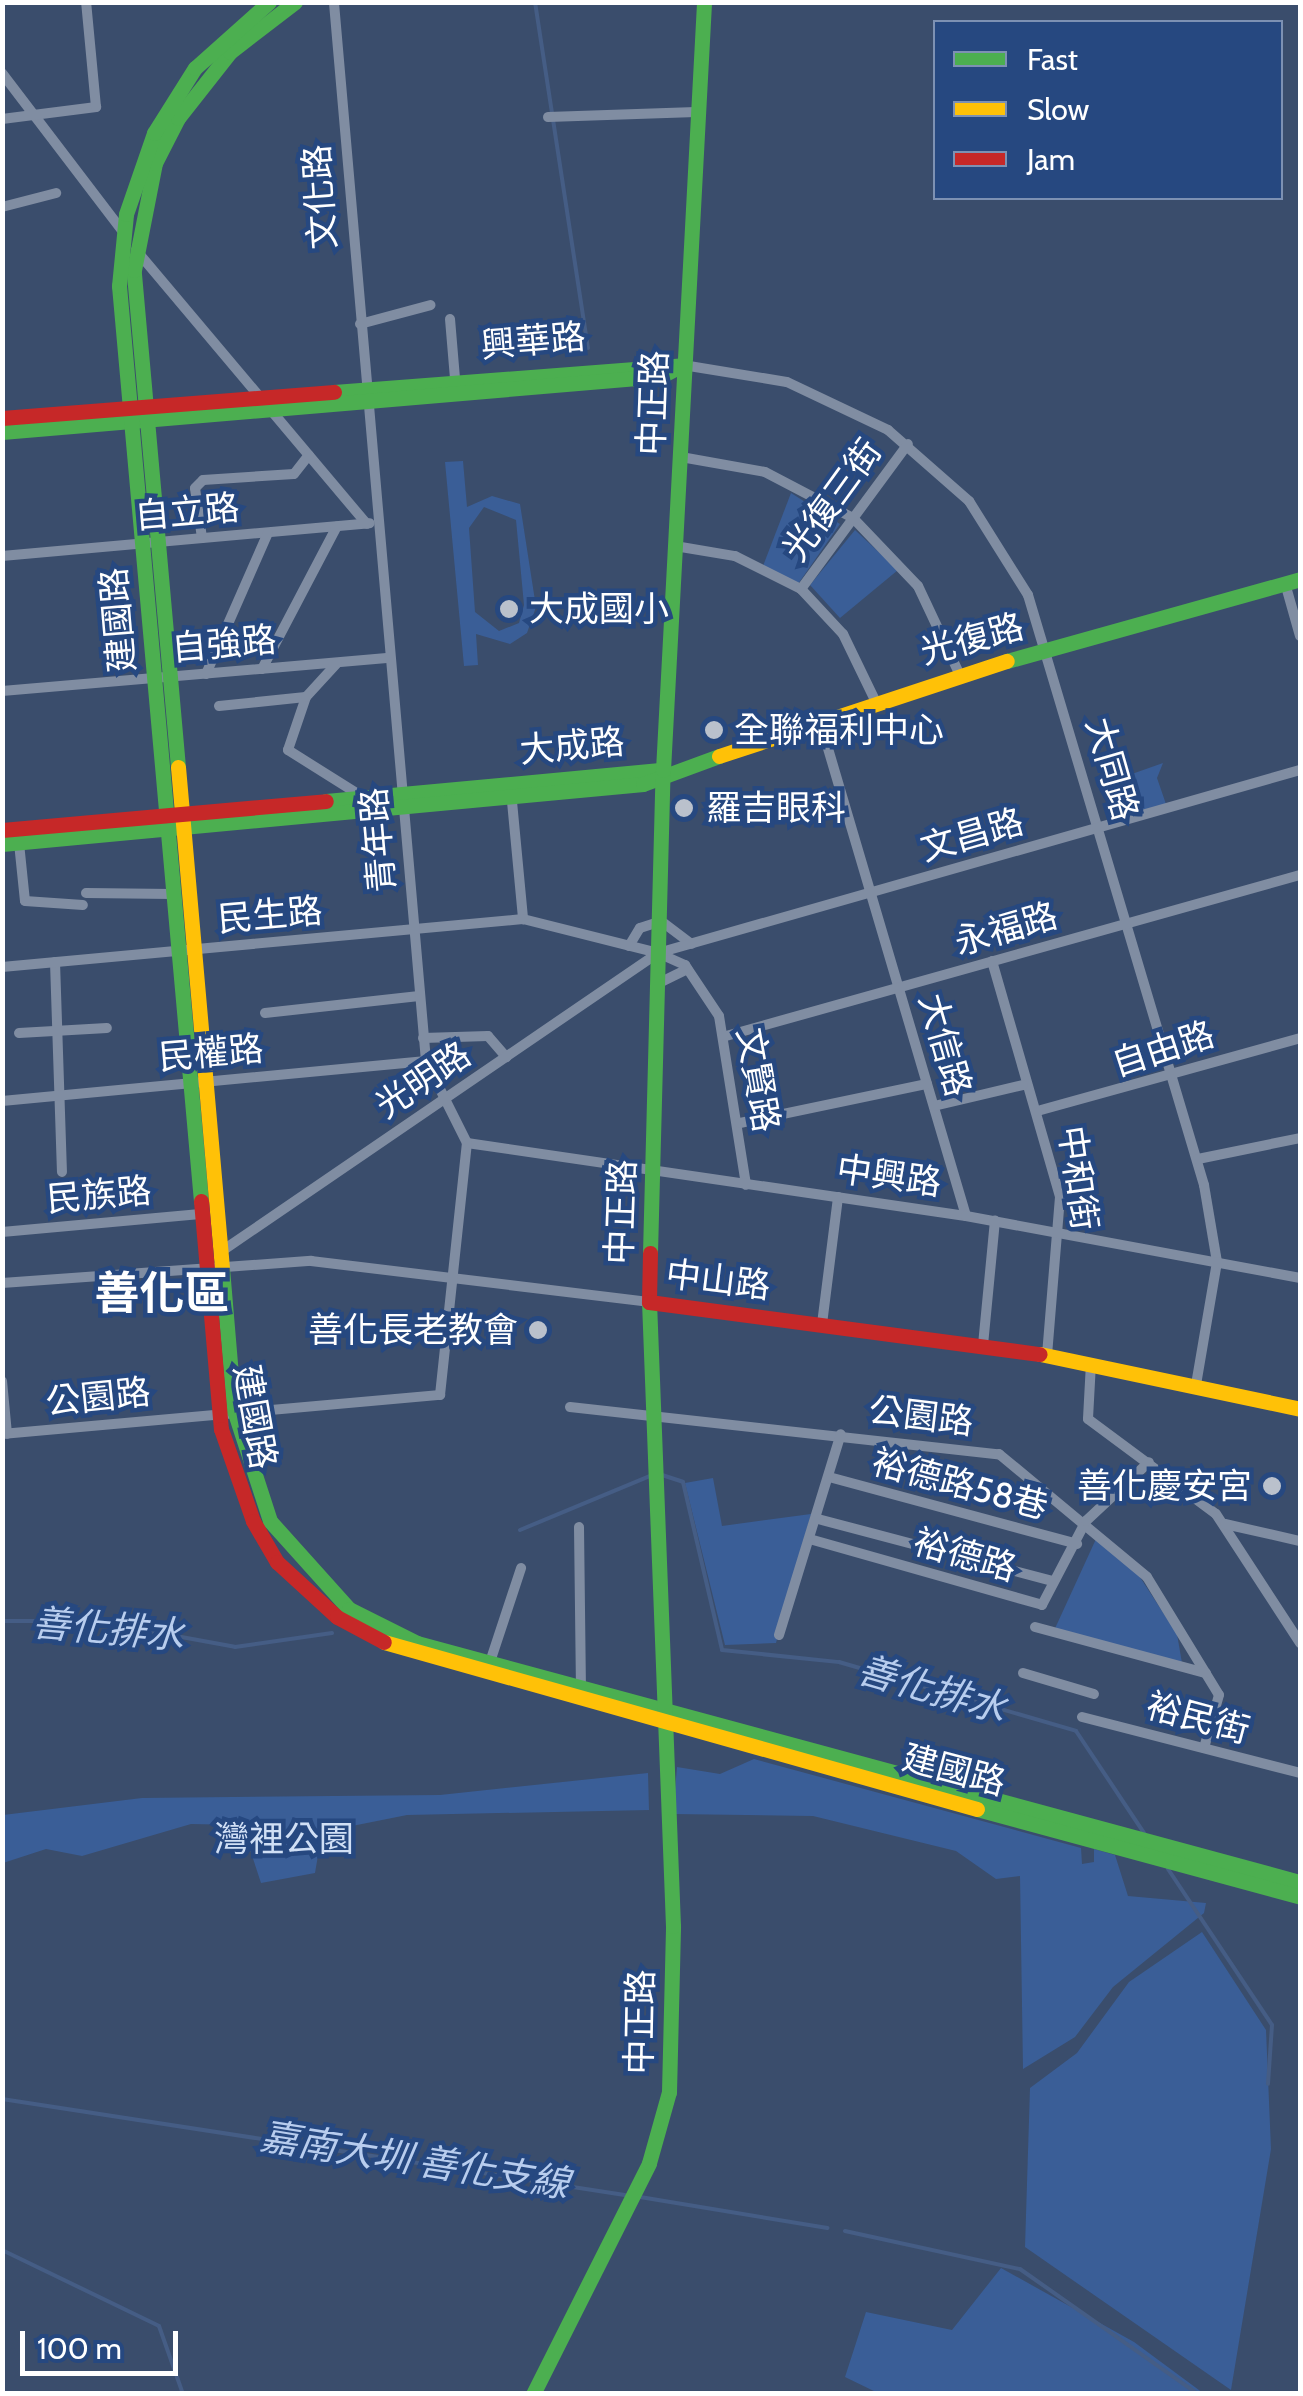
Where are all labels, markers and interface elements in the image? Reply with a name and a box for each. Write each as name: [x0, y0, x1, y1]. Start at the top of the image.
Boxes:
legend: [933, 20, 1283, 200]
text: Fast: [1027, 41, 1078, 78]
text: Slow: [1027, 91, 1089, 128]
text: Jam: [1027, 141, 1075, 178]
street label: 文化路: [295, 143, 345, 251]
street label: 興華路: [479, 316, 587, 366]
street label: 中正路: [630, 350, 676, 456]
street label: 光復三街: [774, 431, 890, 569]
street label: 自立路: [133, 487, 241, 537]
street label: 建國路: [93, 566, 143, 674]
place label: 大成國小: [529, 588, 669, 630]
marker: 大成國小: [498, 598, 520, 620]
street label: 光復路: [916, 605, 1028, 673]
street label: 自強路: [170, 619, 278, 669]
place label: 全聯福利中心: [734, 709, 944, 751]
street label: 大同路: [1077, 713, 1147, 825]
marker: 全聯福利中心: [703, 719, 725, 741]
street label: 大成路: [518, 721, 626, 771]
street label: 青年路: [353, 786, 403, 894]
place label: 羅吉眼科: [706, 787, 846, 829]
marker: 羅吉眼科: [671, 795, 697, 821]
street label: 文昌路: [916, 800, 1028, 870]
street label: 民生路: [216, 890, 324, 940]
street label: 永福路: [950, 894, 1062, 964]
street label: 大信路: [910, 989, 980, 1101]
street label: 自由路: [1107, 1013, 1219, 1085]
street label: 文賢路: [728, 1025, 788, 1135]
street label: 民權路: [157, 1028, 265, 1078]
street label: 光明路: [368, 1033, 478, 1127]
street label: 中和街: [1050, 1123, 1106, 1233]
street label: 中興路: [834, 1148, 944, 1204]
street label: 中正路: [598, 1159, 644, 1265]
street label: 民族路: [45, 1170, 153, 1220]
street label: 中山路: [663, 1253, 773, 1307]
district label: 善化區: [95, 1267, 229, 1321]
place label: 善化長老教會: [308, 1309, 518, 1351]
marker: 善化長老教會: [527, 1319, 549, 1341]
street label: 建國路: [225, 1362, 285, 1472]
street label: 公園路: [44, 1371, 152, 1423]
street label: 公園路: [866, 1389, 976, 1443]
street label: 裕德路58巷: [868, 1440, 1052, 1528]
place label: 善化慶安宮: [1077, 1465, 1252, 1507]
marker: 善化慶安宮: [1261, 1475, 1283, 1497]
street label: 裕德路: [909, 1520, 1021, 1590]
water label: 善化排水: [30, 1600, 186, 1658]
water label: 善化排水: [853, 1646, 1011, 1732]
street label: 裕民街: [1142, 1684, 1254, 1752]
street label: 建國路: [898, 1736, 1010, 1804]
park label: 灣裡公園: [214, 1818, 354, 1860]
street label: 中正路: [618, 1969, 662, 2075]
water label: 嘉南大圳 善化支線: [257, 2113, 573, 2207]
scale bar: [25, 2311, 182, 2373]
text: 100 m: [37, 2330, 122, 2367]

